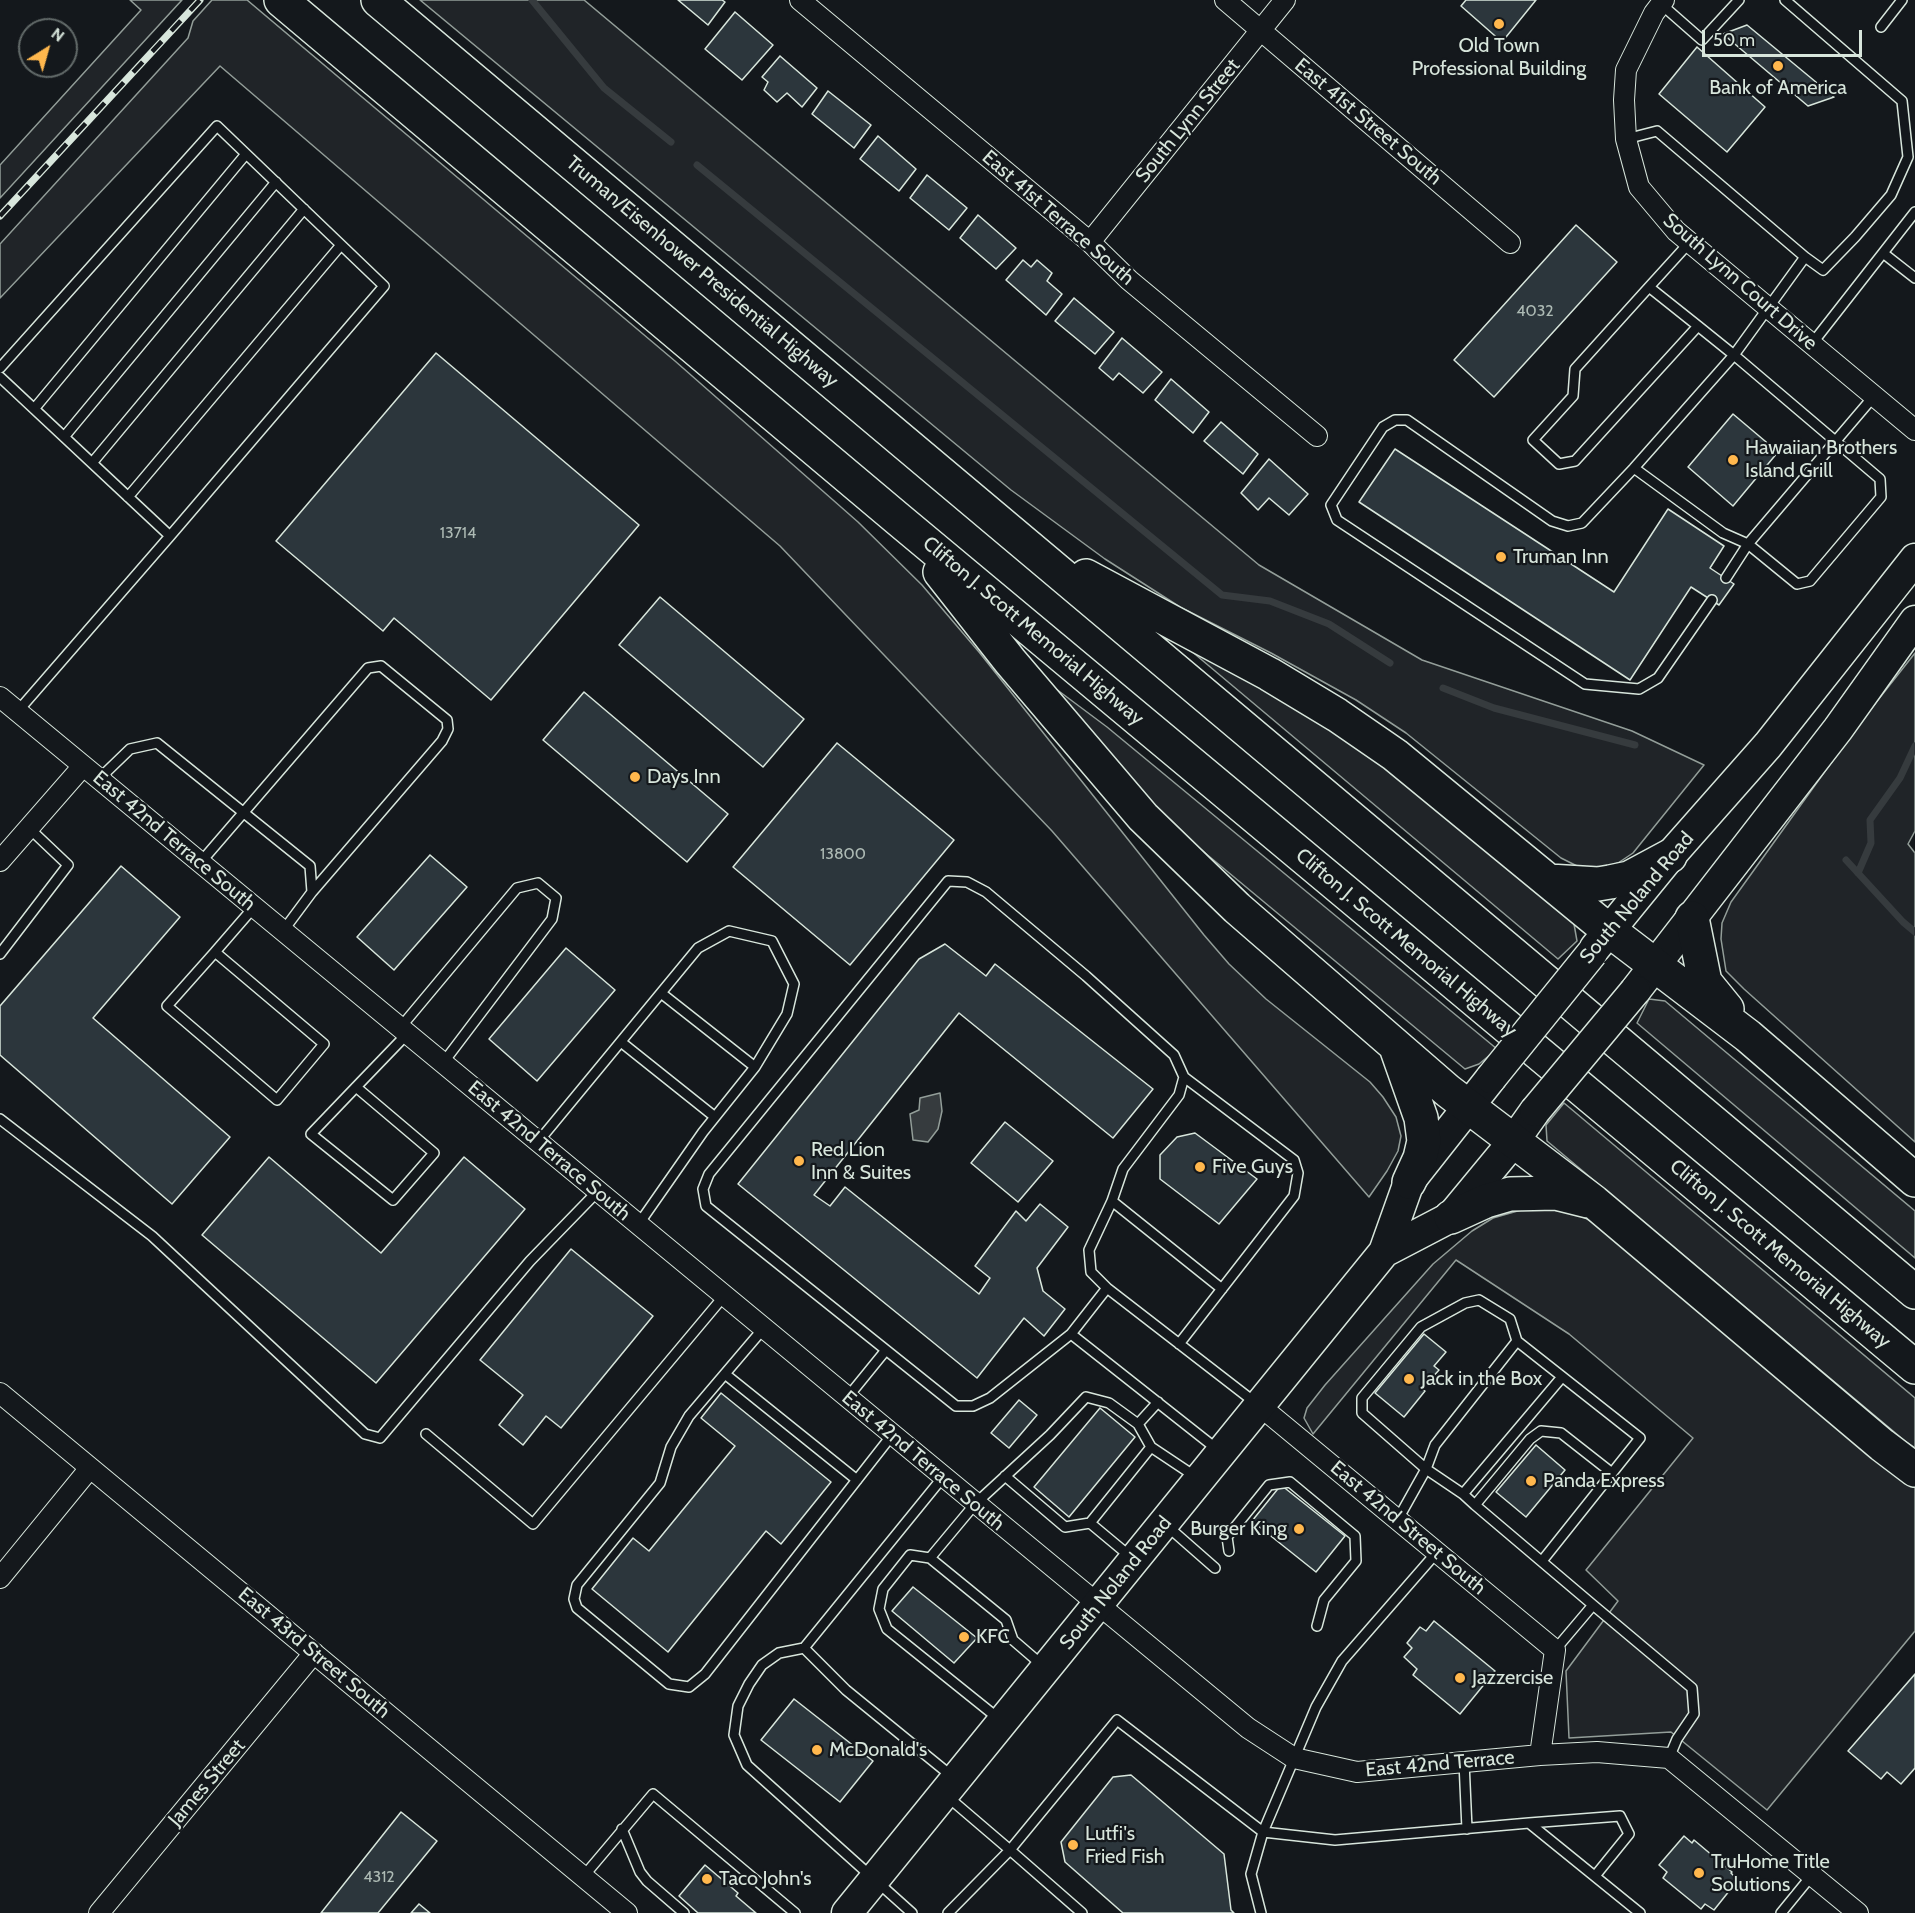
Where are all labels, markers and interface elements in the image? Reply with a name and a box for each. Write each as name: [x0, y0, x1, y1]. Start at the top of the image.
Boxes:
marker: Old Town Professional Building: [1492, 17, 1506, 31]
north arrow: [18, 18, 78, 78]
scale bar: [1705, 18, 1866, 56]
text: N: [48, 24, 68, 46]
text: 50 m: [1713, 29, 1755, 51]
place label: Old Town Professional Building: [1412, 34, 1586, 81]
street label: South Lynn Street: [1131, 54, 1245, 188]
street label: East 41st Street South: [1290, 54, 1446, 190]
marker: Bank of America: [1771, 59, 1785, 73]
place label: Bank of America: [1709, 76, 1847, 100]
street label: East 41st Terrace South: [977, 145, 1139, 291]
street label: Truman/Eisenhower Presidential Highway: [561, 151, 843, 393]
street label: South Lynn Court Drive: [1658, 208, 1822, 356]
house number: 4032: [1516, 301, 1554, 321]
place label: Hawaiian Brothers Island Grill: [1745, 436, 1897, 483]
marker: Hawaiian Brothers Island Grill: [1726, 453, 1740, 467]
house number: 13714: [440, 523, 476, 543]
street label: Clifton J. Scott Memorial Highway: [918, 531, 1148, 731]
place label: Truman Inn: [1513, 545, 1609, 569]
marker: Truman Inn: [1494, 550, 1508, 564]
place label: Days Inn: [647, 765, 721, 789]
street label: East 42nd Terrace South: [88, 766, 260, 916]
marker: Days Inn: [628, 770, 642, 784]
street label: South Noland Road: [1575, 827, 1699, 969]
street label: Clifton J. Scott Memorial Highway: [1291, 843, 1521, 1043]
house number: 13800: [820, 844, 866, 864]
street label: East 42nd Terrace South: [463, 1076, 635, 1226]
place label: Red Lion Inn & Suites: [811, 1138, 911, 1185]
marker: Red Lion Inn & Suites: [792, 1154, 806, 1168]
street label: Clifton J. Scott Memorial Highway: [1665, 1154, 1895, 1354]
place label: Five Guys: [1212, 1155, 1293, 1179]
marker: Five Guys: [1193, 1160, 1207, 1174]
place label: Jack in the Box: [1421, 1367, 1542, 1391]
marker: Jack in the Box: [1402, 1372, 1416, 1386]
street label: East 42nd Terrace South: [837, 1386, 1009, 1536]
street label: East 42nd Street South: [1325, 1456, 1491, 1600]
place label: Panda Express: [1543, 1469, 1665, 1493]
marker: Panda Express: [1524, 1474, 1538, 1488]
street label: South Noland Road: [1055, 1512, 1177, 1654]
place label: Burger King: [1190, 1517, 1287, 1541]
marker: Burger King: [1292, 1522, 1306, 1536]
street label: East 43rd Street South: [233, 1582, 395, 1724]
place label: KFC: [976, 1625, 1010, 1649]
marker: KFC: [957, 1630, 971, 1644]
place label: Jazzercise: [1472, 1666, 1553, 1690]
marker: Jazzercise: [1453, 1671, 1467, 1685]
street label: James Street: [164, 1735, 250, 1831]
place label: McDonald's: [829, 1738, 927, 1762]
marker: McDonald's: [810, 1743, 824, 1757]
street label: East 42nd Terrace: [1364, 1746, 1516, 1782]
place label: Lutfi's Fried Fish: [1085, 1822, 1165, 1869]
marker: Lutfi's Fried Fish: [1066, 1838, 1080, 1852]
place label: TruHome Title Solutions: [1711, 1850, 1830, 1897]
marker: TruHome Title Solutions: [1692, 1866, 1706, 1880]
house number: 4312: [363, 1867, 395, 1887]
place label: Taco John's: [719, 1867, 811, 1891]
marker: Taco John's: [700, 1872, 714, 1886]

